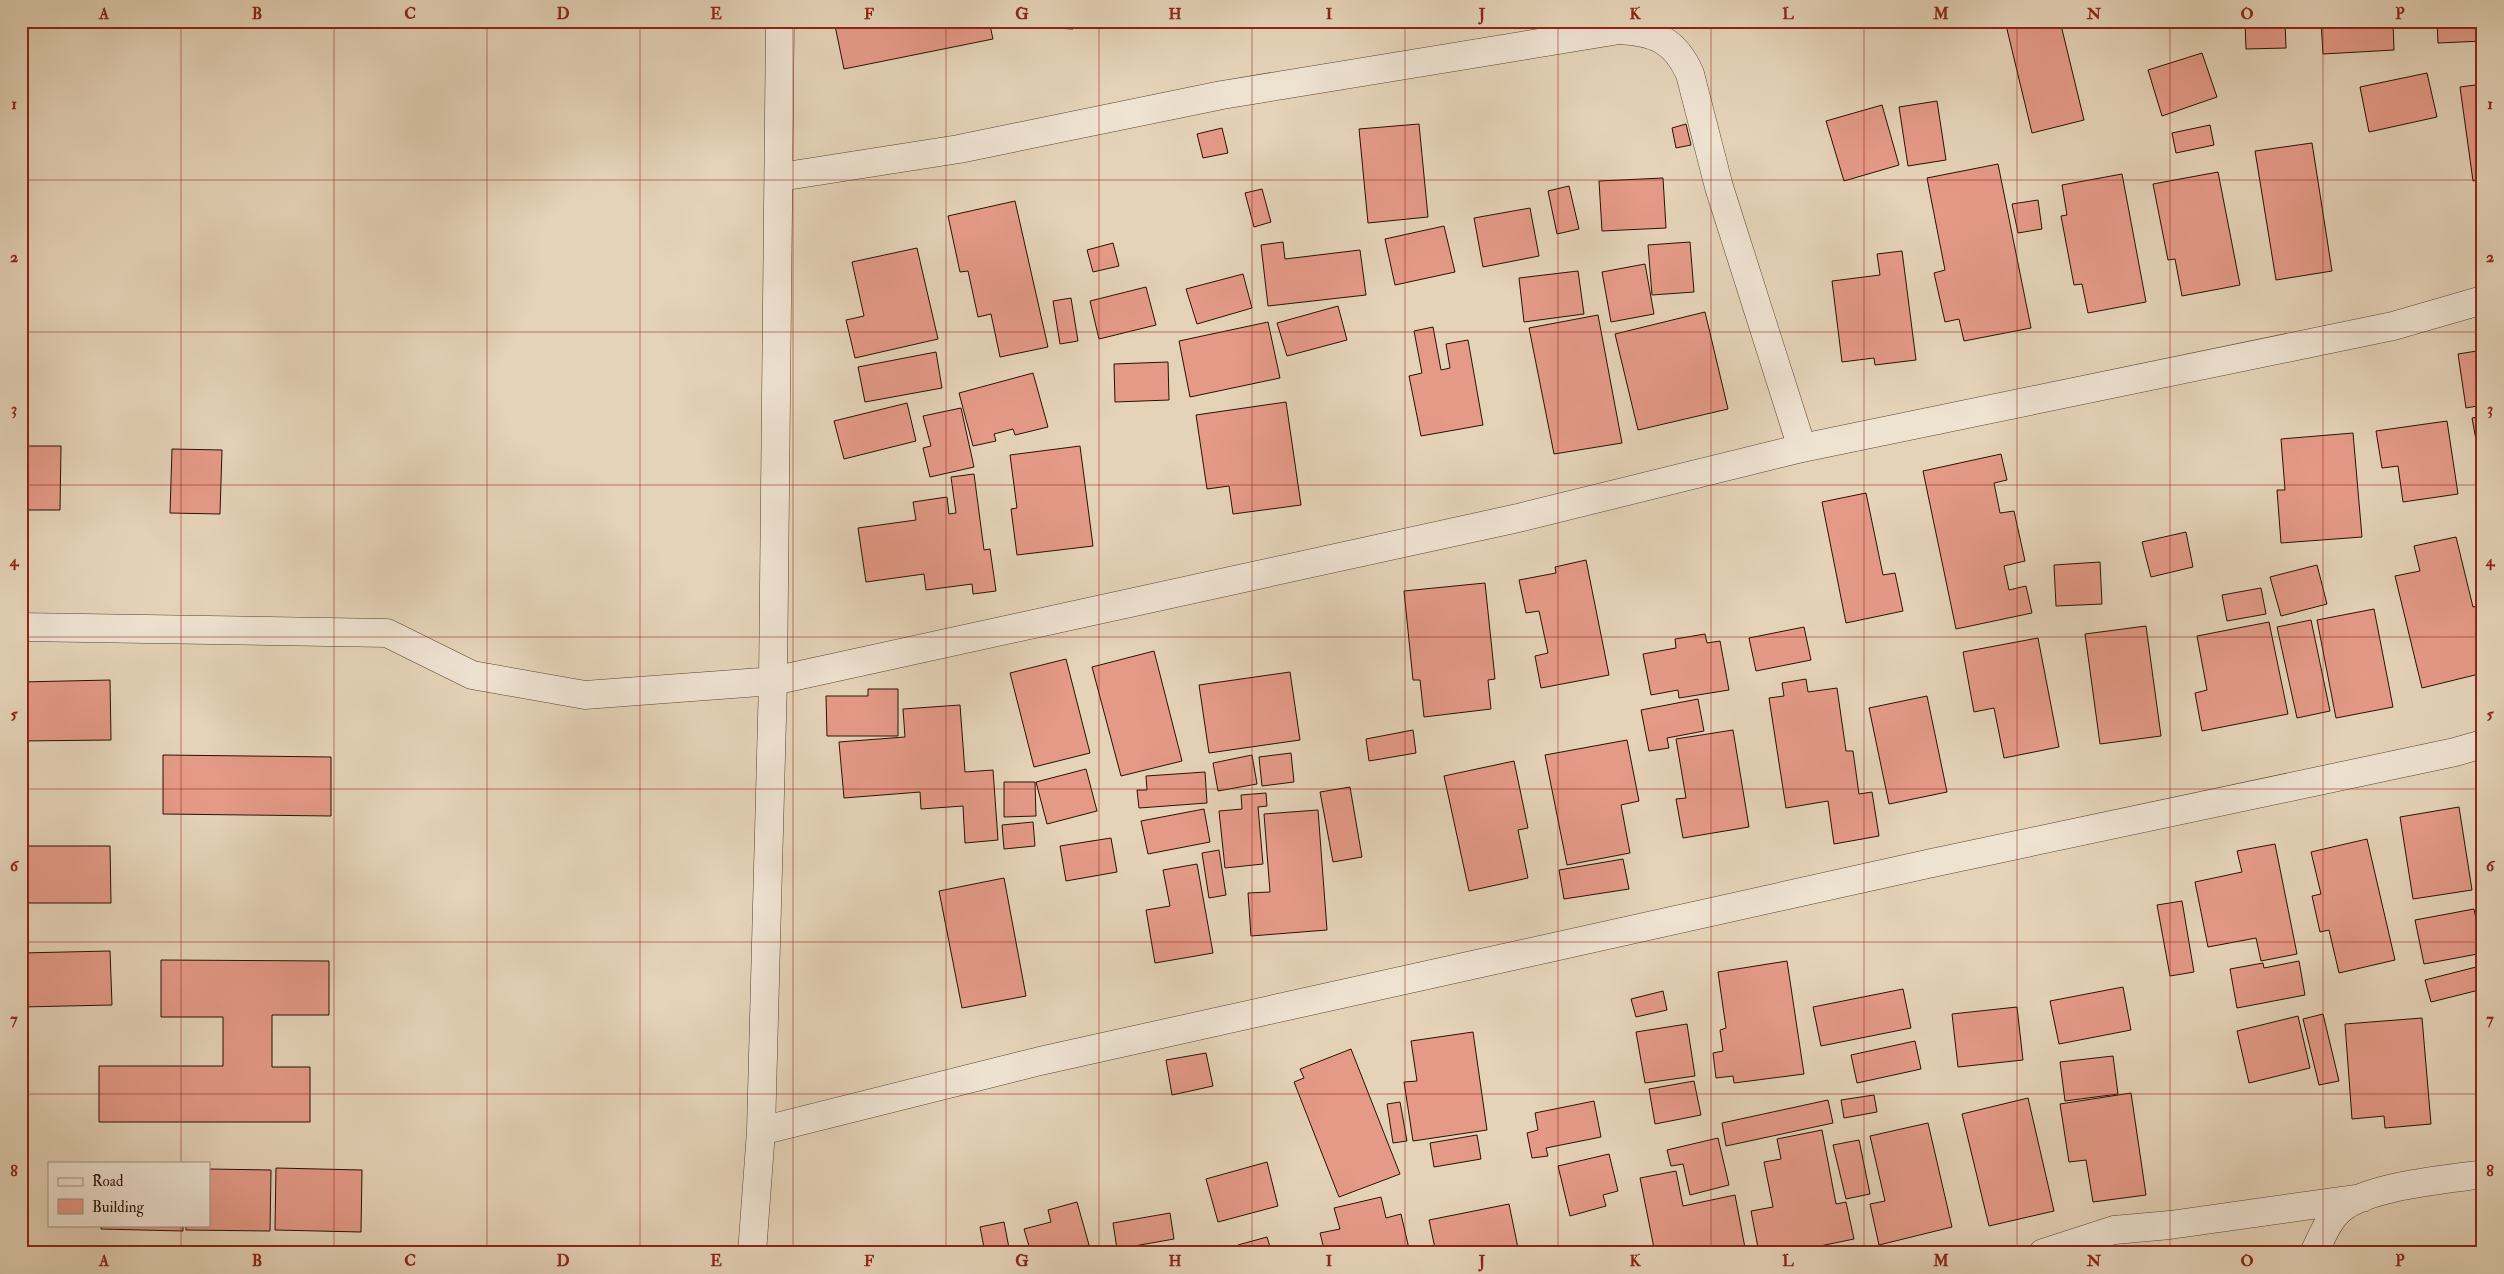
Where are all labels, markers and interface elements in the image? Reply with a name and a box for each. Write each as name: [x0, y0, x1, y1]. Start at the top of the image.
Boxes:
text: A: [98, 4, 110, 24]
text: B: [252, 4, 262, 24]
text: C: [404, 4, 416, 24]
text: D: [556, 4, 570, 24]
text: E: [710, 4, 722, 24]
text: F: [864, 4, 874, 24]
text: G: [1015, 4, 1029, 24]
text: H: [1168, 4, 1182, 24]
text: I: [1326, 4, 1333, 24]
text: J: [1478, 4, 1486, 25]
text: K: [1629, 4, 1641, 24]
text: L: [1782, 4, 1794, 24]
text: M: [1932, 4, 1949, 24]
text: N: [2086, 4, 2102, 24]
text: O: [2240, 4, 2254, 24]
text: P: [2395, 4, 2405, 24]
text: 1: [11, 94, 17, 114]
text: 1: [2487, 94, 2493, 114]
text: 2: [10, 247, 18, 267]
text: 2: [2486, 247, 2494, 267]
text: 3: [11, 399, 17, 419]
text: 3: [2487, 399, 2493, 419]
text: 4: [9, 551, 20, 571]
text: 4: [2485, 551, 2496, 571]
text: 5: [10, 704, 18, 724]
text: 5: [2486, 704, 2494, 724]
text: 6: [10, 856, 20, 876]
text: 6: [2486, 856, 2496, 876]
text: 7: [10, 1009, 18, 1029]
text: 7: [2486, 1009, 2494, 1029]
text: 8: [10, 1161, 18, 1181]
text: 8: [2486, 1161, 2494, 1181]
legend: [48, 1162, 210, 1226]
text: Road: [92, 1172, 124, 1191]
text: Building: [92, 1198, 144, 1217]
text: A: [98, 1251, 110, 1271]
text: B: [252, 1251, 262, 1271]
text: C: [404, 1251, 416, 1271]
text: D: [556, 1251, 570, 1271]
text: E: [710, 1251, 722, 1271]
text: F: [864, 1251, 874, 1271]
text: G: [1015, 1251, 1029, 1271]
text: H: [1168, 1251, 1182, 1271]
text: I: [1326, 1251, 1333, 1271]
text: J: [1478, 1251, 1486, 1272]
text: K: [1629, 1251, 1641, 1271]
text: L: [1782, 1251, 1794, 1271]
text: M: [1932, 1251, 1949, 1271]
text: N: [2086, 1251, 2102, 1271]
text: O: [2240, 1251, 2254, 1271]
text: P: [2395, 1251, 2405, 1271]

